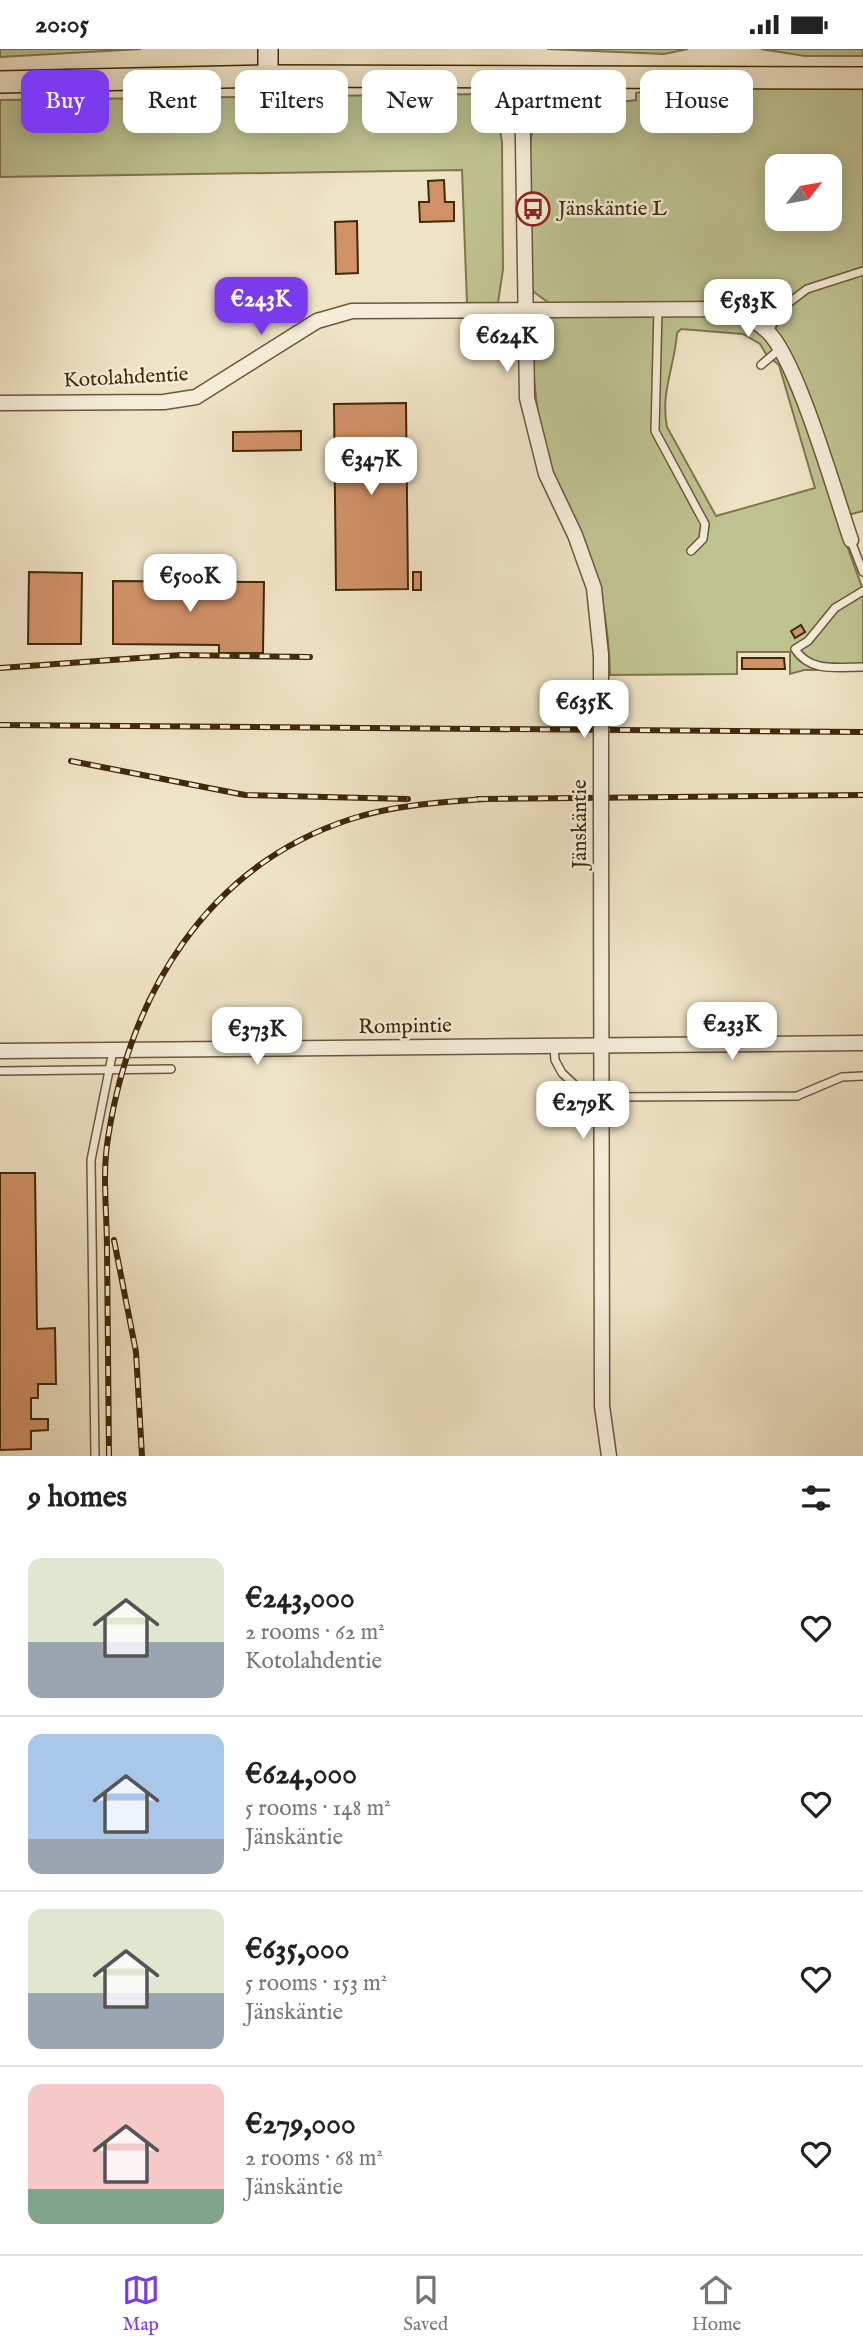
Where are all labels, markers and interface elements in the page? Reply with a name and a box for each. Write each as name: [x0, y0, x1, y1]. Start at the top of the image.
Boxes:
text: 20:05: [35, 8, 89, 41]
chip: Buy: [21, 70, 109, 133]
chip: Rent: [123, 70, 221, 133]
chip: Filters: [235, 70, 348, 133]
chip: New: [362, 70, 457, 133]
chip: Apartment: [471, 70, 626, 133]
chip: House: [640, 70, 753, 133]
north arrow: [765, 154, 842, 231]
map controls: [765, 154, 842, 231]
bus stop icon: Jänskäntie L: [514, 190, 552, 228]
place label: Jänskäntie L: [556, 196, 667, 223]
pin: €243K: [212, 278, 310, 337]
pin: €583K: [699, 279, 797, 339]
text: €243K: [231, 285, 291, 314]
text: €583K: [720, 287, 776, 316]
pin: €624K: [458, 315, 556, 374]
text: €624K: [476, 322, 538, 351]
street label: Kotolahdentie: [63, 361, 190, 395]
pin: €347K: [322, 437, 420, 497]
text: €347K: [341, 445, 401, 474]
pin: €500K: [141, 554, 239, 614]
text: €500K: [160, 562, 220, 591]
pin: €635K: [535, 681, 633, 740]
text: €635K: [556, 688, 612, 717]
street label: Jänskäntie: [567, 779, 594, 871]
pin: €233K: [683, 1003, 781, 1062]
pin: €373K: [208, 1007, 306, 1067]
text: €233K: [703, 1010, 761, 1039]
street label: Rompintie: [358, 1013, 453, 1041]
text: €373K: [228, 1015, 286, 1044]
pin: €279K: [534, 1081, 632, 1141]
text: €279K: [552, 1089, 614, 1118]
text: 9 homes: [28, 1479, 127, 1517]
icon: filters: [797, 1479, 835, 1517]
text: €243,000: [245, 1580, 355, 1618]
icon: home: [84, 1586, 168, 1670]
icon: heart: [797, 1609, 835, 1647]
text: 2 rooms · 62 m²: [245, 1618, 385, 1647]
text: Kotolahdentie: [245, 1647, 382, 1676]
text: €624,000: [245, 1756, 357, 1794]
icon: home: [84, 1762, 168, 1846]
icon: heart: [797, 1785, 835, 1823]
text: 5 rooms · 148 m²: [245, 1794, 391, 1823]
text: Jänskäntie: [245, 1823, 343, 1852]
text: €635,000: [245, 1931, 350, 1969]
icon: home: [84, 1937, 168, 2021]
icon: heart: [797, 1960, 835, 1998]
text: 5 rooms · 153 m²: [245, 1969, 387, 1998]
text: Jänskäntie: [245, 1998, 343, 2027]
text: €279,000: [245, 2106, 356, 2144]
icon: home: [84, 2112, 168, 2196]
icon: heart: [797, 2135, 835, 2173]
text: 2 rooms · 68 m²: [245, 2144, 383, 2173]
text: Jänskäntie: [245, 2173, 343, 2202]
tab: Map: [122, 2271, 160, 2337]
tab: Saved: [403, 2271, 448, 2337]
tab: Home: [692, 2271, 741, 2337]

